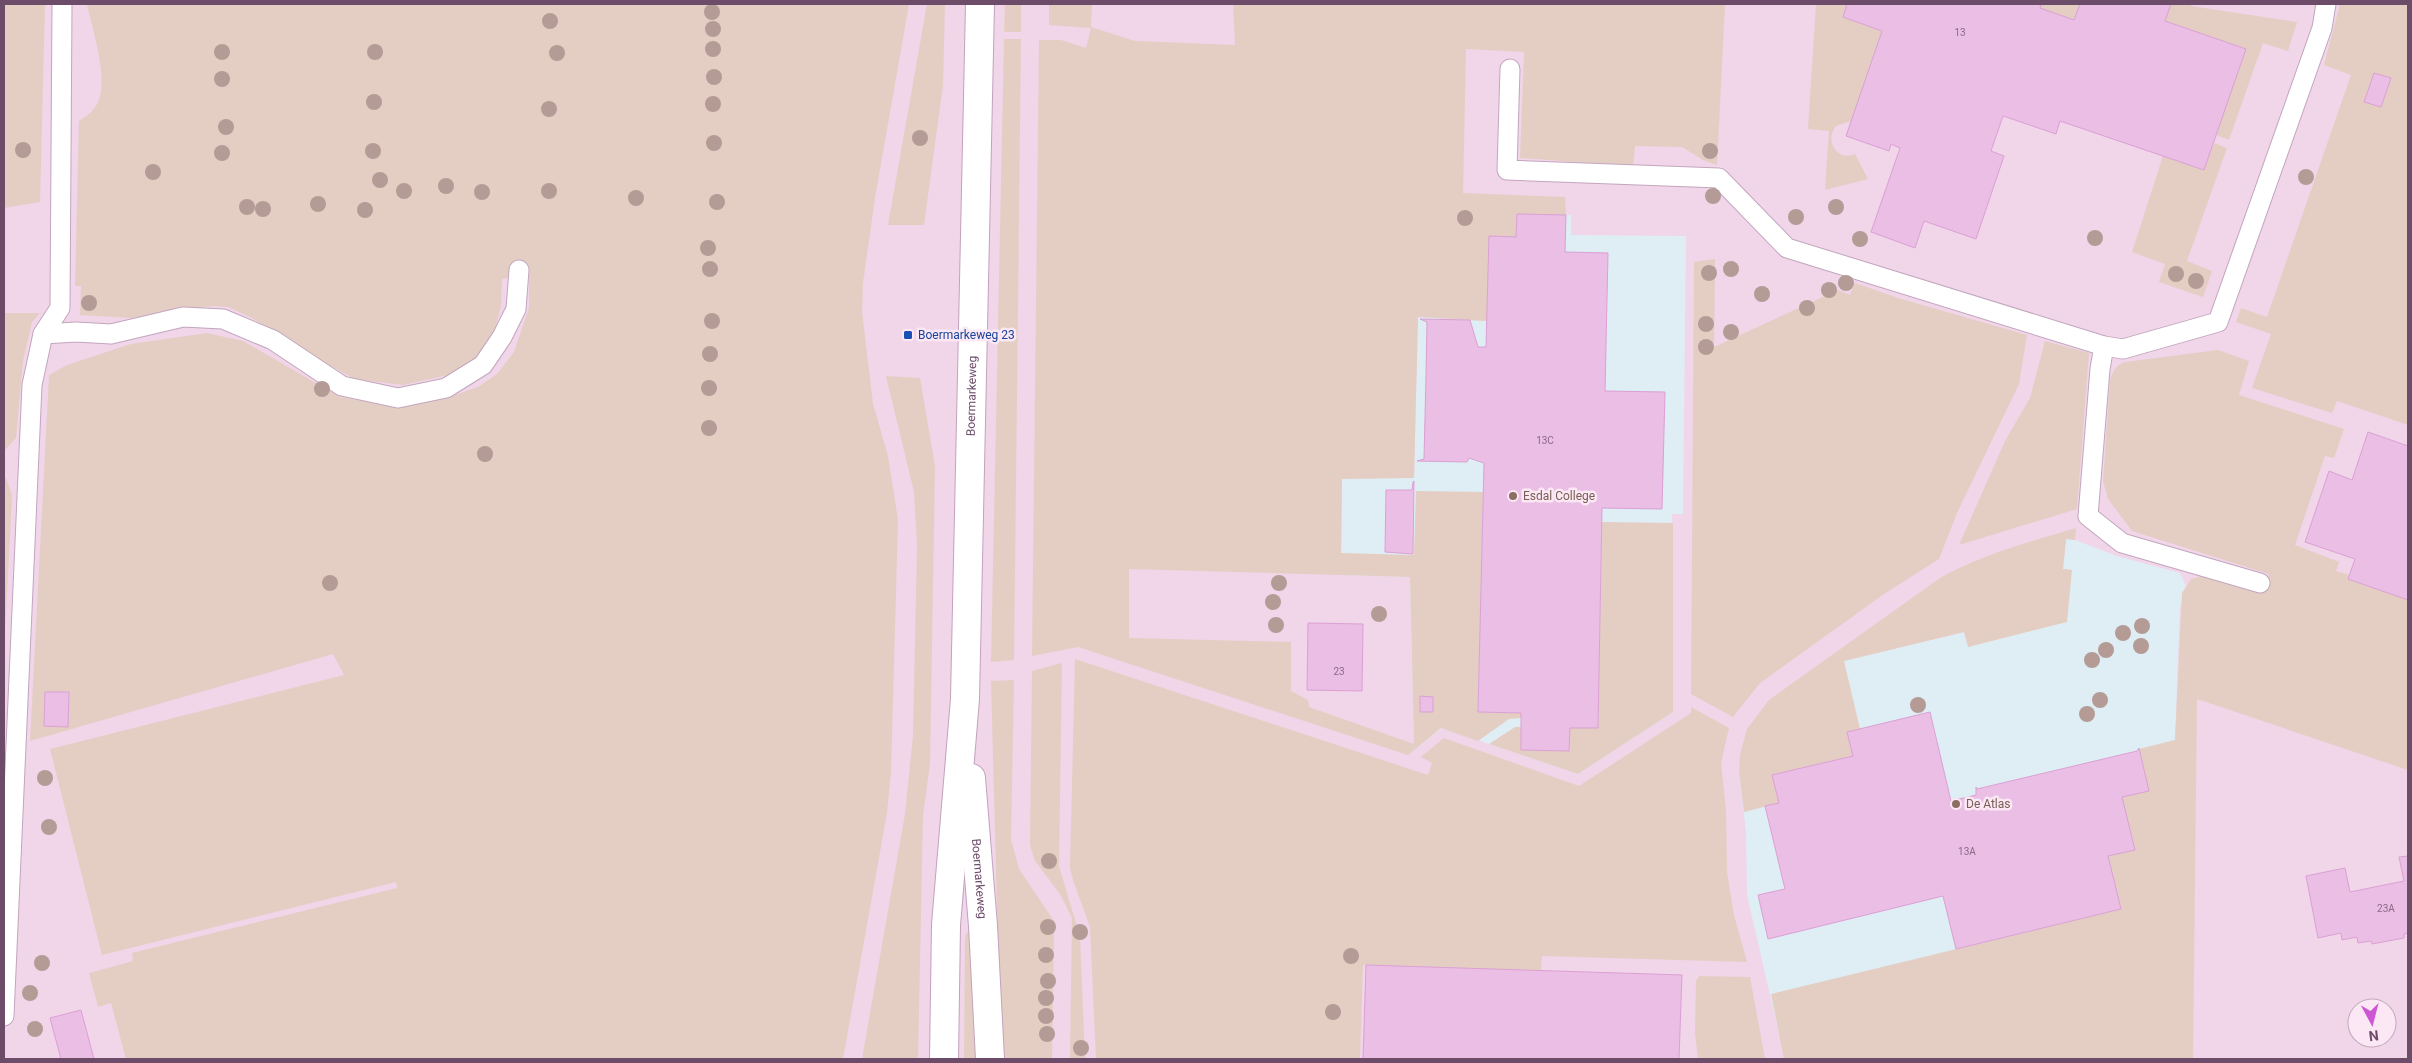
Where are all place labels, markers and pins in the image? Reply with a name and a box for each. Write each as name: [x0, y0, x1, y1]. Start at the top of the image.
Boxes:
place label: Boermarkeweg 23: [918, 328, 1015, 342]
marker: Boermarkeweg 23: [902, 329, 914, 341]
place label: Esdal College: [1523, 489, 1595, 503]
marker: Esdal College: [1507, 490, 1519, 502]
place label: De Atlas: [1966, 797, 2011, 811]
marker: De Atlas: [1950, 798, 1962, 810]

